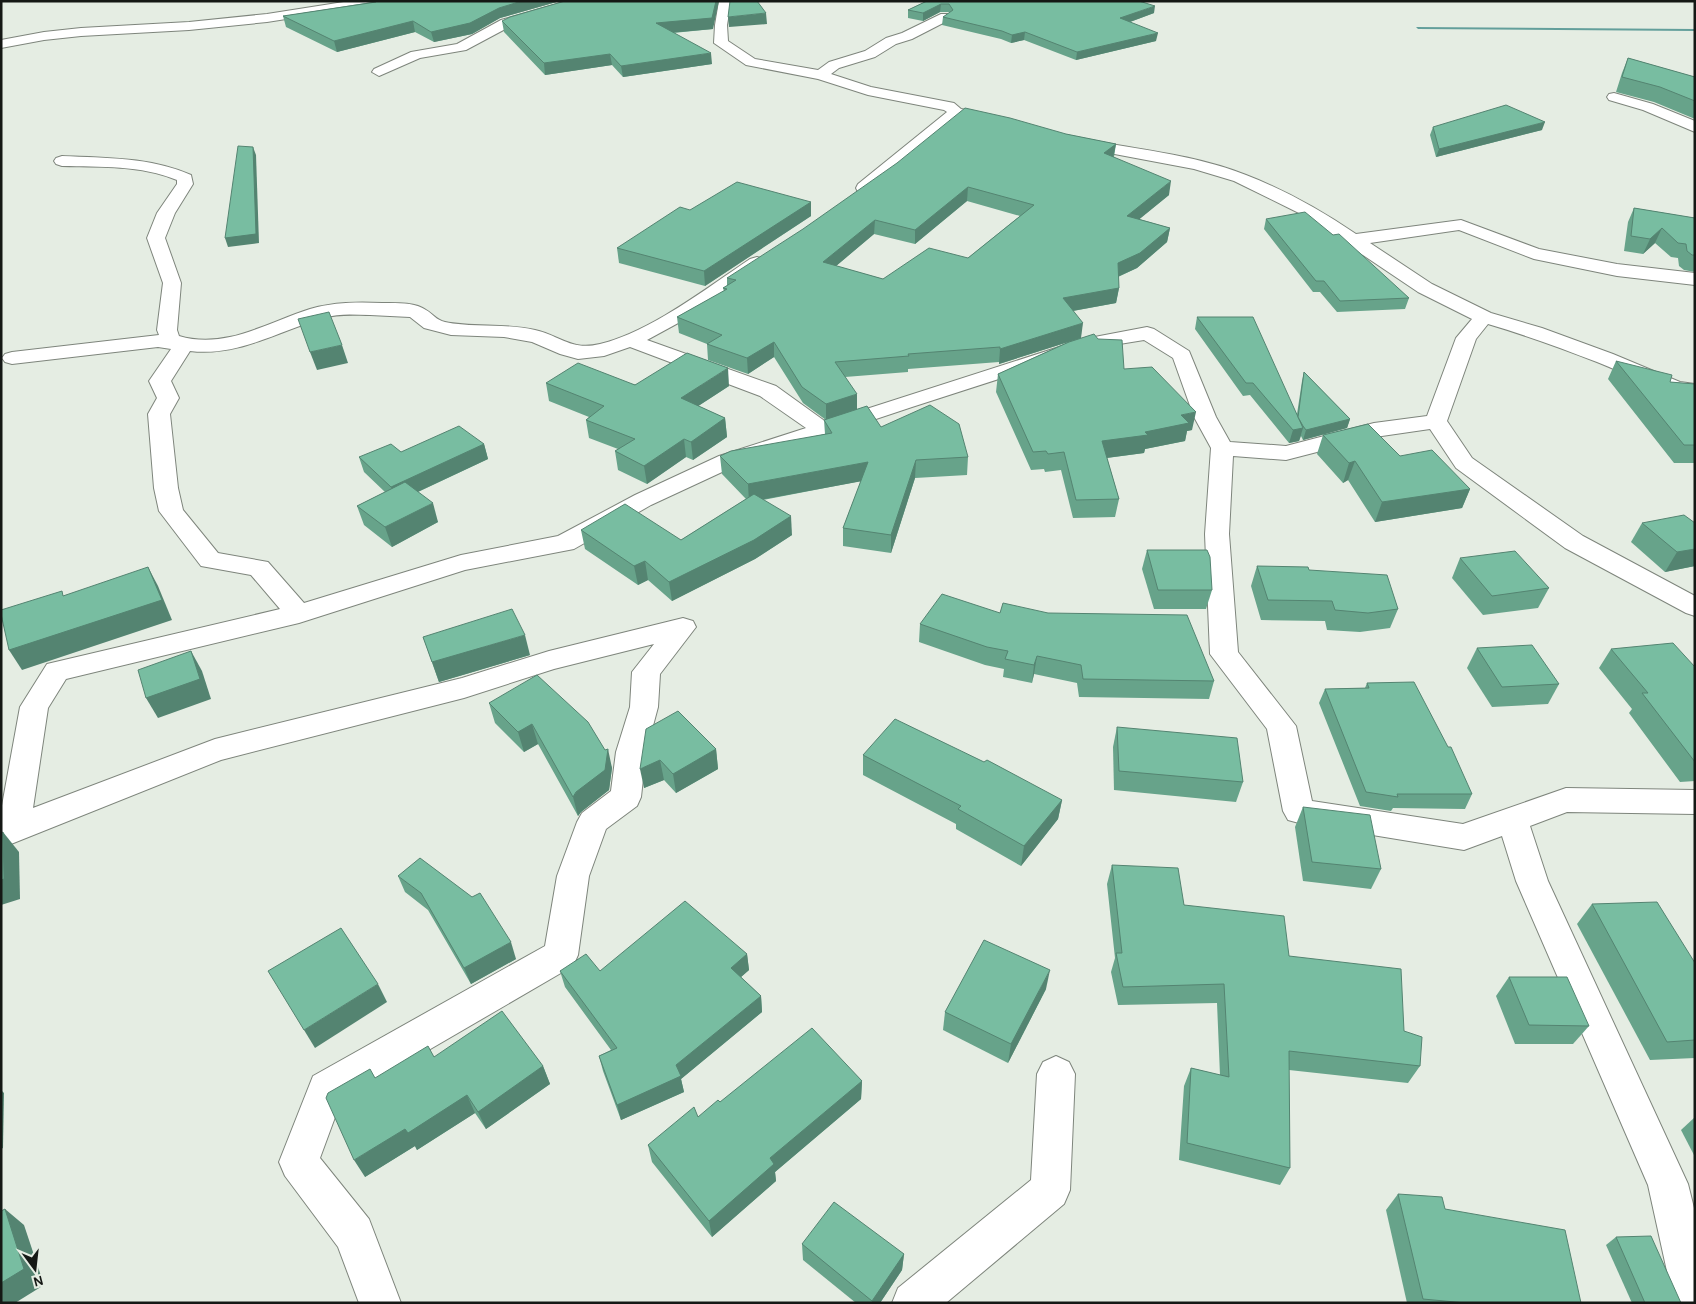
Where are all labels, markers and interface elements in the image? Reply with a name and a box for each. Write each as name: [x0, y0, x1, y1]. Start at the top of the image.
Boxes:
north arrow: [10, 1244, 60, 1294]
text: N: [31, 1272, 45, 1291]

